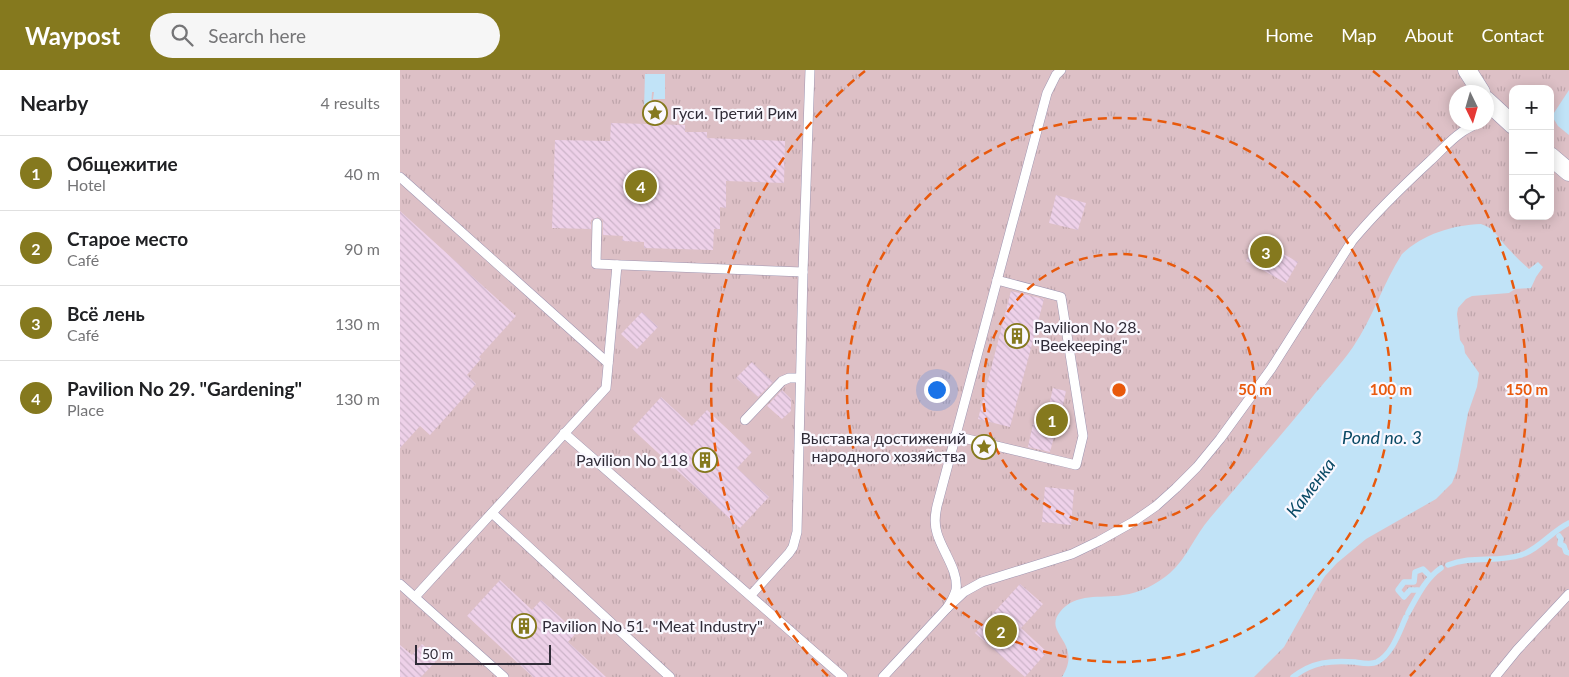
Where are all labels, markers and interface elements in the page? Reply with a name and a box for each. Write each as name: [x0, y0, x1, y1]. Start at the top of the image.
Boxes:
search box: [150, 13, 500, 58]
text: Waypost: [25, 21, 120, 50]
icon: search: [168, 21, 196, 49]
text: Search here: [208, 24, 306, 47]
text: Home: [1265, 24, 1313, 46]
text: Map: [1341, 24, 1377, 46]
text: About: [1405, 24, 1454, 46]
text: Contact: [1482, 24, 1544, 46]
north arrow: [1449, 85, 1494, 130]
map controls: [1509, 85, 1554, 220]
button: +: [1509, 85, 1554, 130]
text: Nearby: [20, 90, 88, 115]
text: 4 results: [320, 93, 380, 112]
place icon: Гуси. Третий Рим: [642, 100, 668, 126]
place label: Гуси. Третий Рим: [672, 103, 797, 122]
button: −: [1509, 130, 1554, 175]
text: Общежитие: [67, 152, 178, 175]
text: 1: [31, 164, 41, 183]
text: 40 m: [344, 164, 380, 183]
pin: 4: [625, 167, 657, 205]
text: Hotel: [67, 175, 106, 194]
button: locate: [1509, 175, 1554, 220]
text: Старое место: [67, 227, 188, 250]
pin: 3: [1250, 233, 1282, 271]
text: 2: [31, 239, 41, 258]
text: 90 m: [344, 239, 380, 258]
text: Café: [67, 250, 99, 269]
text: Всё лень: [67, 302, 145, 325]
text: 3: [31, 314, 41, 333]
text: 130 m: [335, 314, 380, 333]
place label: Pavilion No 28. "Beekeeping": [1034, 317, 1140, 354]
building icon: Pavilion No 28. "Beekeeping": [1004, 323, 1030, 349]
text: Café: [67, 325, 99, 344]
text: Pavilion No 29. "Gardening": [67, 377, 302, 400]
your location: [924, 377, 950, 403]
text: 50 m: [1238, 380, 1272, 398]
text: 100 m: [1370, 380, 1412, 398]
text: 150 m: [1506, 380, 1548, 398]
centre of rings: [1110, 381, 1128, 399]
text: 4: [31, 389, 41, 408]
text: 130 m: [335, 389, 380, 408]
text: Place: [67, 400, 104, 419]
pin: 1: [1036, 401, 1068, 439]
water label: Pond no. 3: [1342, 426, 1422, 448]
place label: Выставка достижений народного хозяйства: [800, 428, 966, 465]
place icon: Выставка достижений народного хозяйства: [971, 434, 997, 460]
building icon: Pavilion No 118: [692, 447, 718, 473]
place label: Pavilion No 118: [576, 450, 688, 469]
water label: Каменка: [1281, 454, 1340, 521]
pin: 2: [985, 612, 1017, 650]
building icon: Pavilion No 51. "Meat Industry": [511, 613, 537, 639]
place label: Pavilion No 51. "Meat Industry": [542, 616, 763, 635]
scale bar: [415, 642, 551, 665]
text: 50 m: [422, 645, 453, 662]

